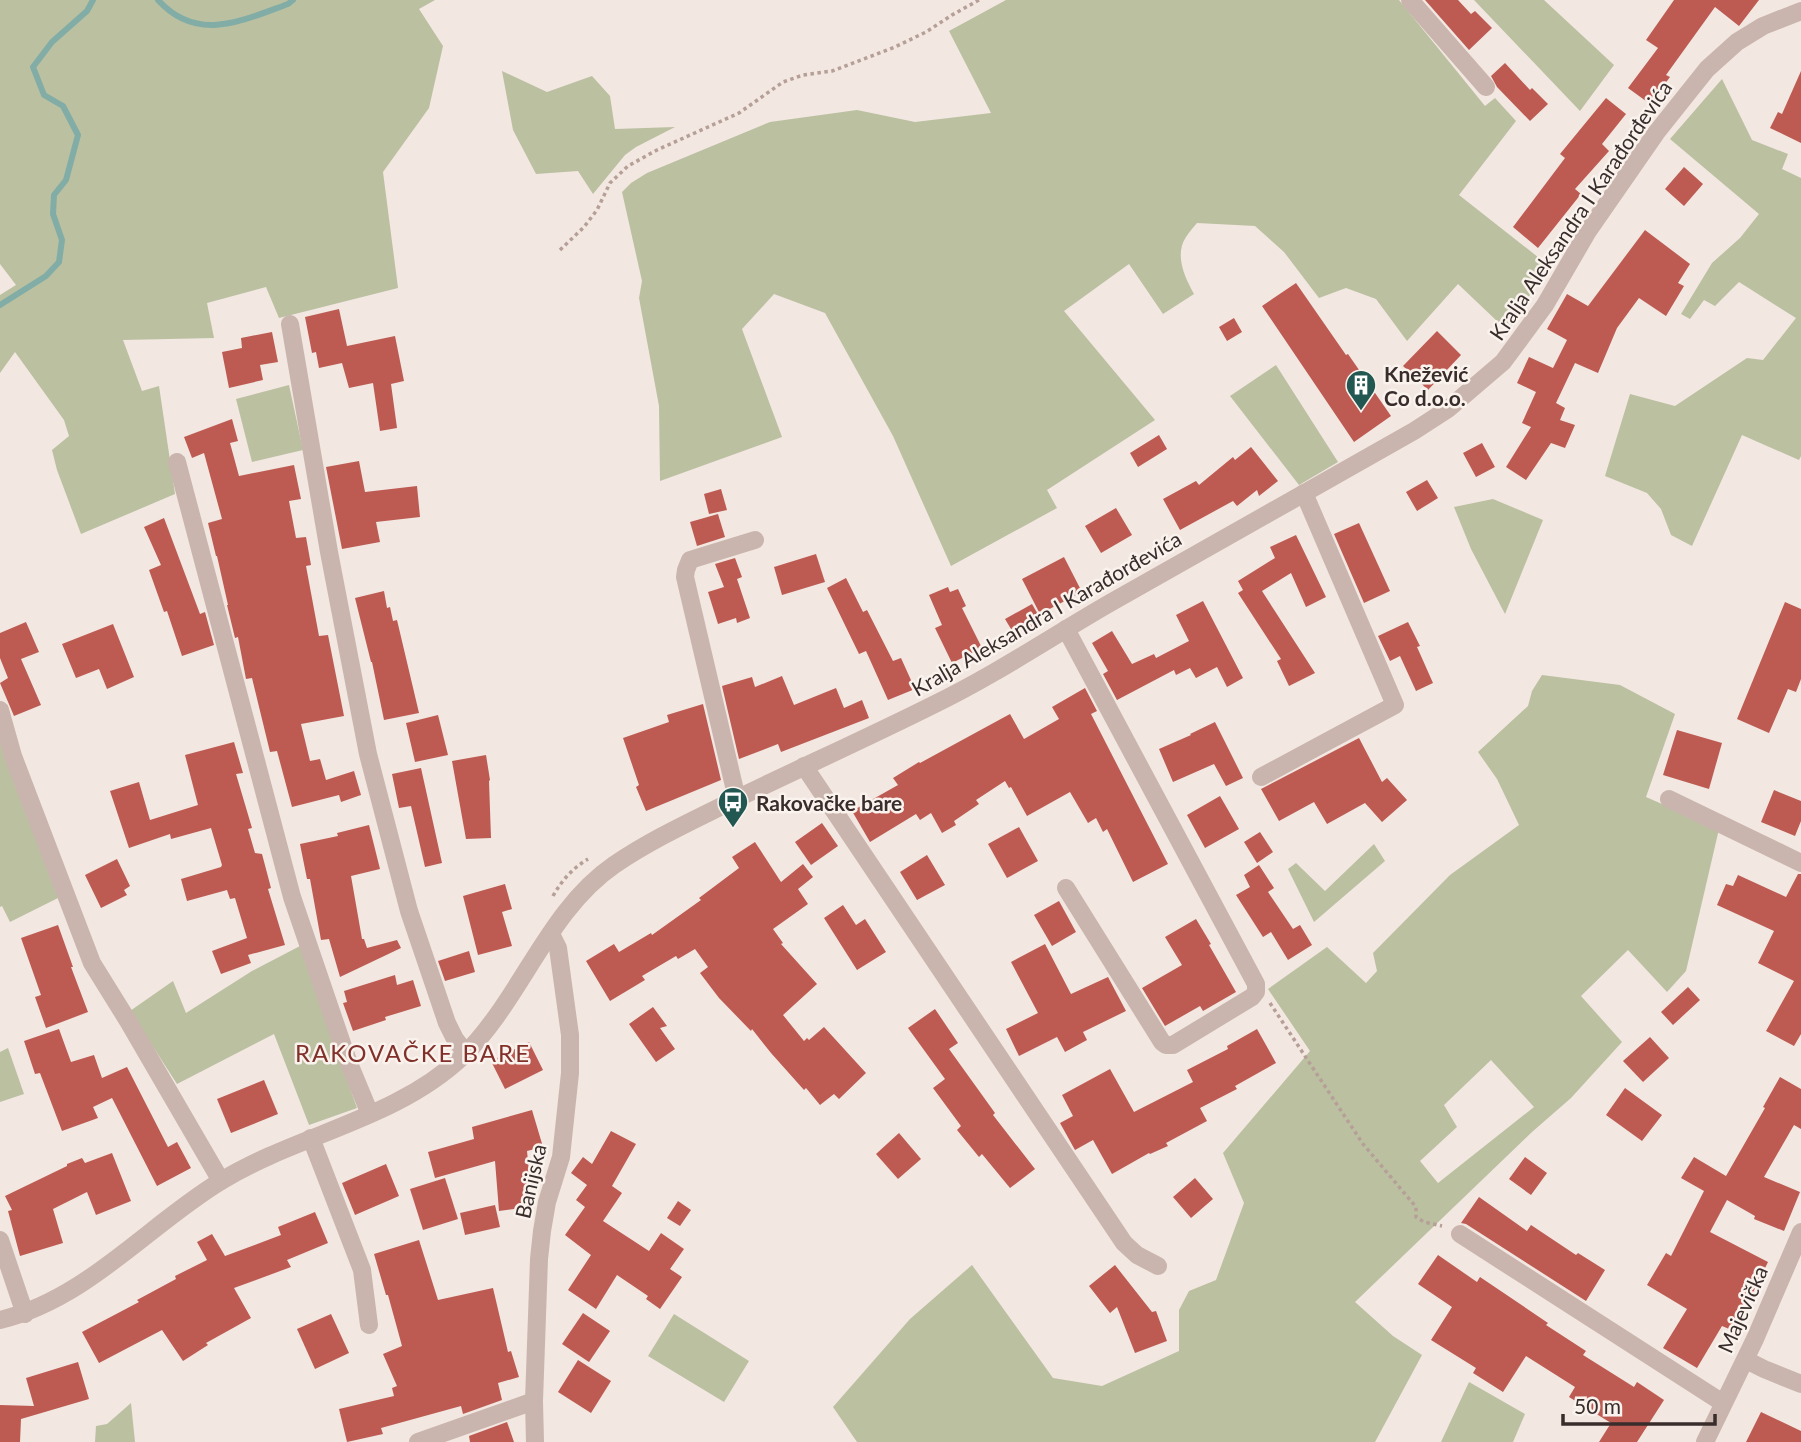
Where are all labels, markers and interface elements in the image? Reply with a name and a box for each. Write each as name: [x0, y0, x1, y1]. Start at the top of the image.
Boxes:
street label: Kralja Aleksandra I Karađorđevića: [1484, 76, 1676, 344]
place label: Knežević Co d.o.o.: [1384, 361, 1468, 410]
building icon: Knežević Co d.o.o.: [1344, 368, 1378, 412]
street label: Kralja Aleksandra I Karađorđevića: [907, 525, 1185, 701]
bus stop icon: Rakovačke bare: [716, 785, 750, 829]
place label: Rakovačke bare: [756, 790, 902, 815]
district label: RAKOVAČKE BARE: [295, 1038, 531, 1067]
street label: Banijska: [509, 1141, 551, 1221]
street label: Majevička: [1712, 1262, 1772, 1356]
scale bar: [1563, 1382, 1715, 1426]
text: 50 m: [1574, 1393, 1621, 1418]

